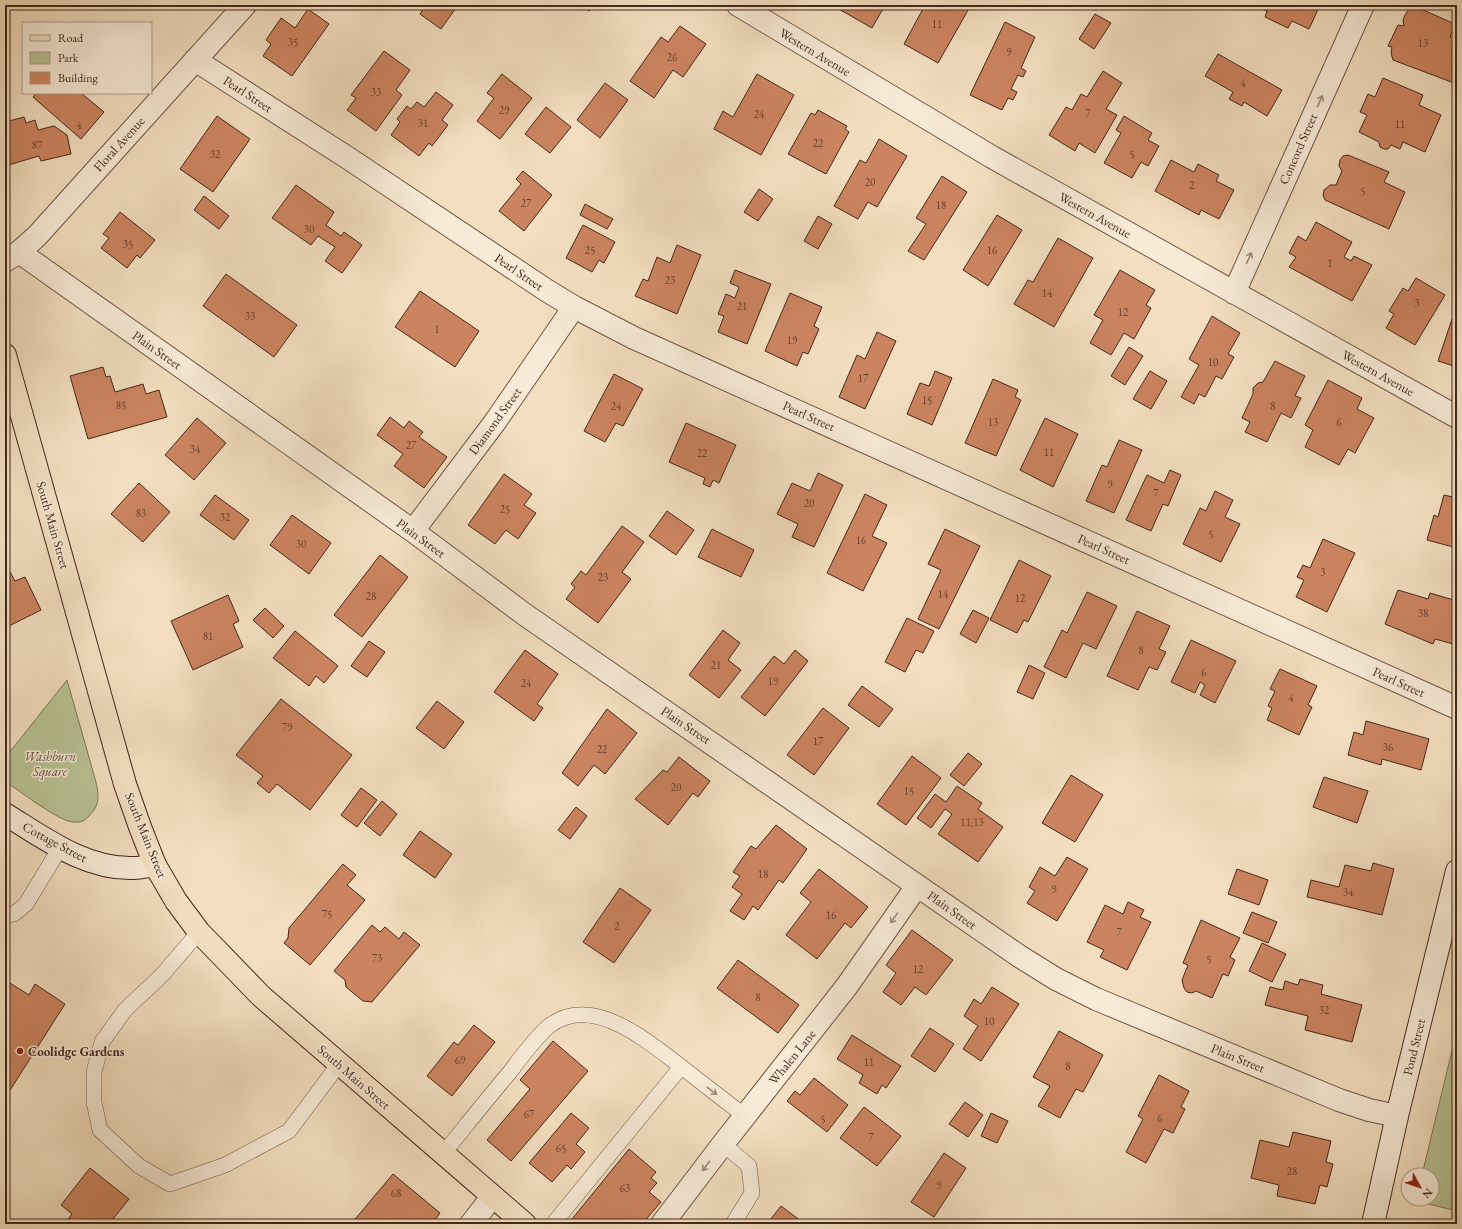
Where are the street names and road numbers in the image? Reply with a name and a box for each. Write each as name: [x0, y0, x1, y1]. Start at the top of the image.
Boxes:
street label: Western Avenue: [776, 24, 854, 80]
street label: Pearl Street: [220, 72, 276, 116]
street label: Concord Street: [1275, 111, 1321, 187]
street label: Floral Avenue: [90, 113, 148, 175]
street label: Western Avenue: [1056, 188, 1134, 242]
street label: Pearl Street: [491, 249, 547, 295]
street label: Plain Street: [129, 327, 185, 373]
street label: Western Avenue: [1339, 346, 1417, 400]
street label: Diamond Street: [465, 384, 525, 458]
street label: Pearl Street: [780, 397, 838, 435]
street label: South Main Street: [32, 479, 74, 571]
street label: Plain Street: [393, 514, 449, 562]
street label: Pearl Street: [1075, 530, 1133, 568]
street label: Pearl Street: [1370, 663, 1428, 701]
street label: Plain Street: [658, 702, 714, 748]
street label: South Main Street: [121, 790, 171, 880]
street label: Cottage Street: [20, 818, 90, 866]
street label: Plain Street: [924, 887, 980, 933]
street label: Pond Street: [1399, 1017, 1429, 1077]
street label: Whalen Lane: [765, 1026, 819, 1088]
street label: Plain Street: [1209, 1039, 1267, 1077]
street label: South Main Street: [314, 1041, 394, 1113]

